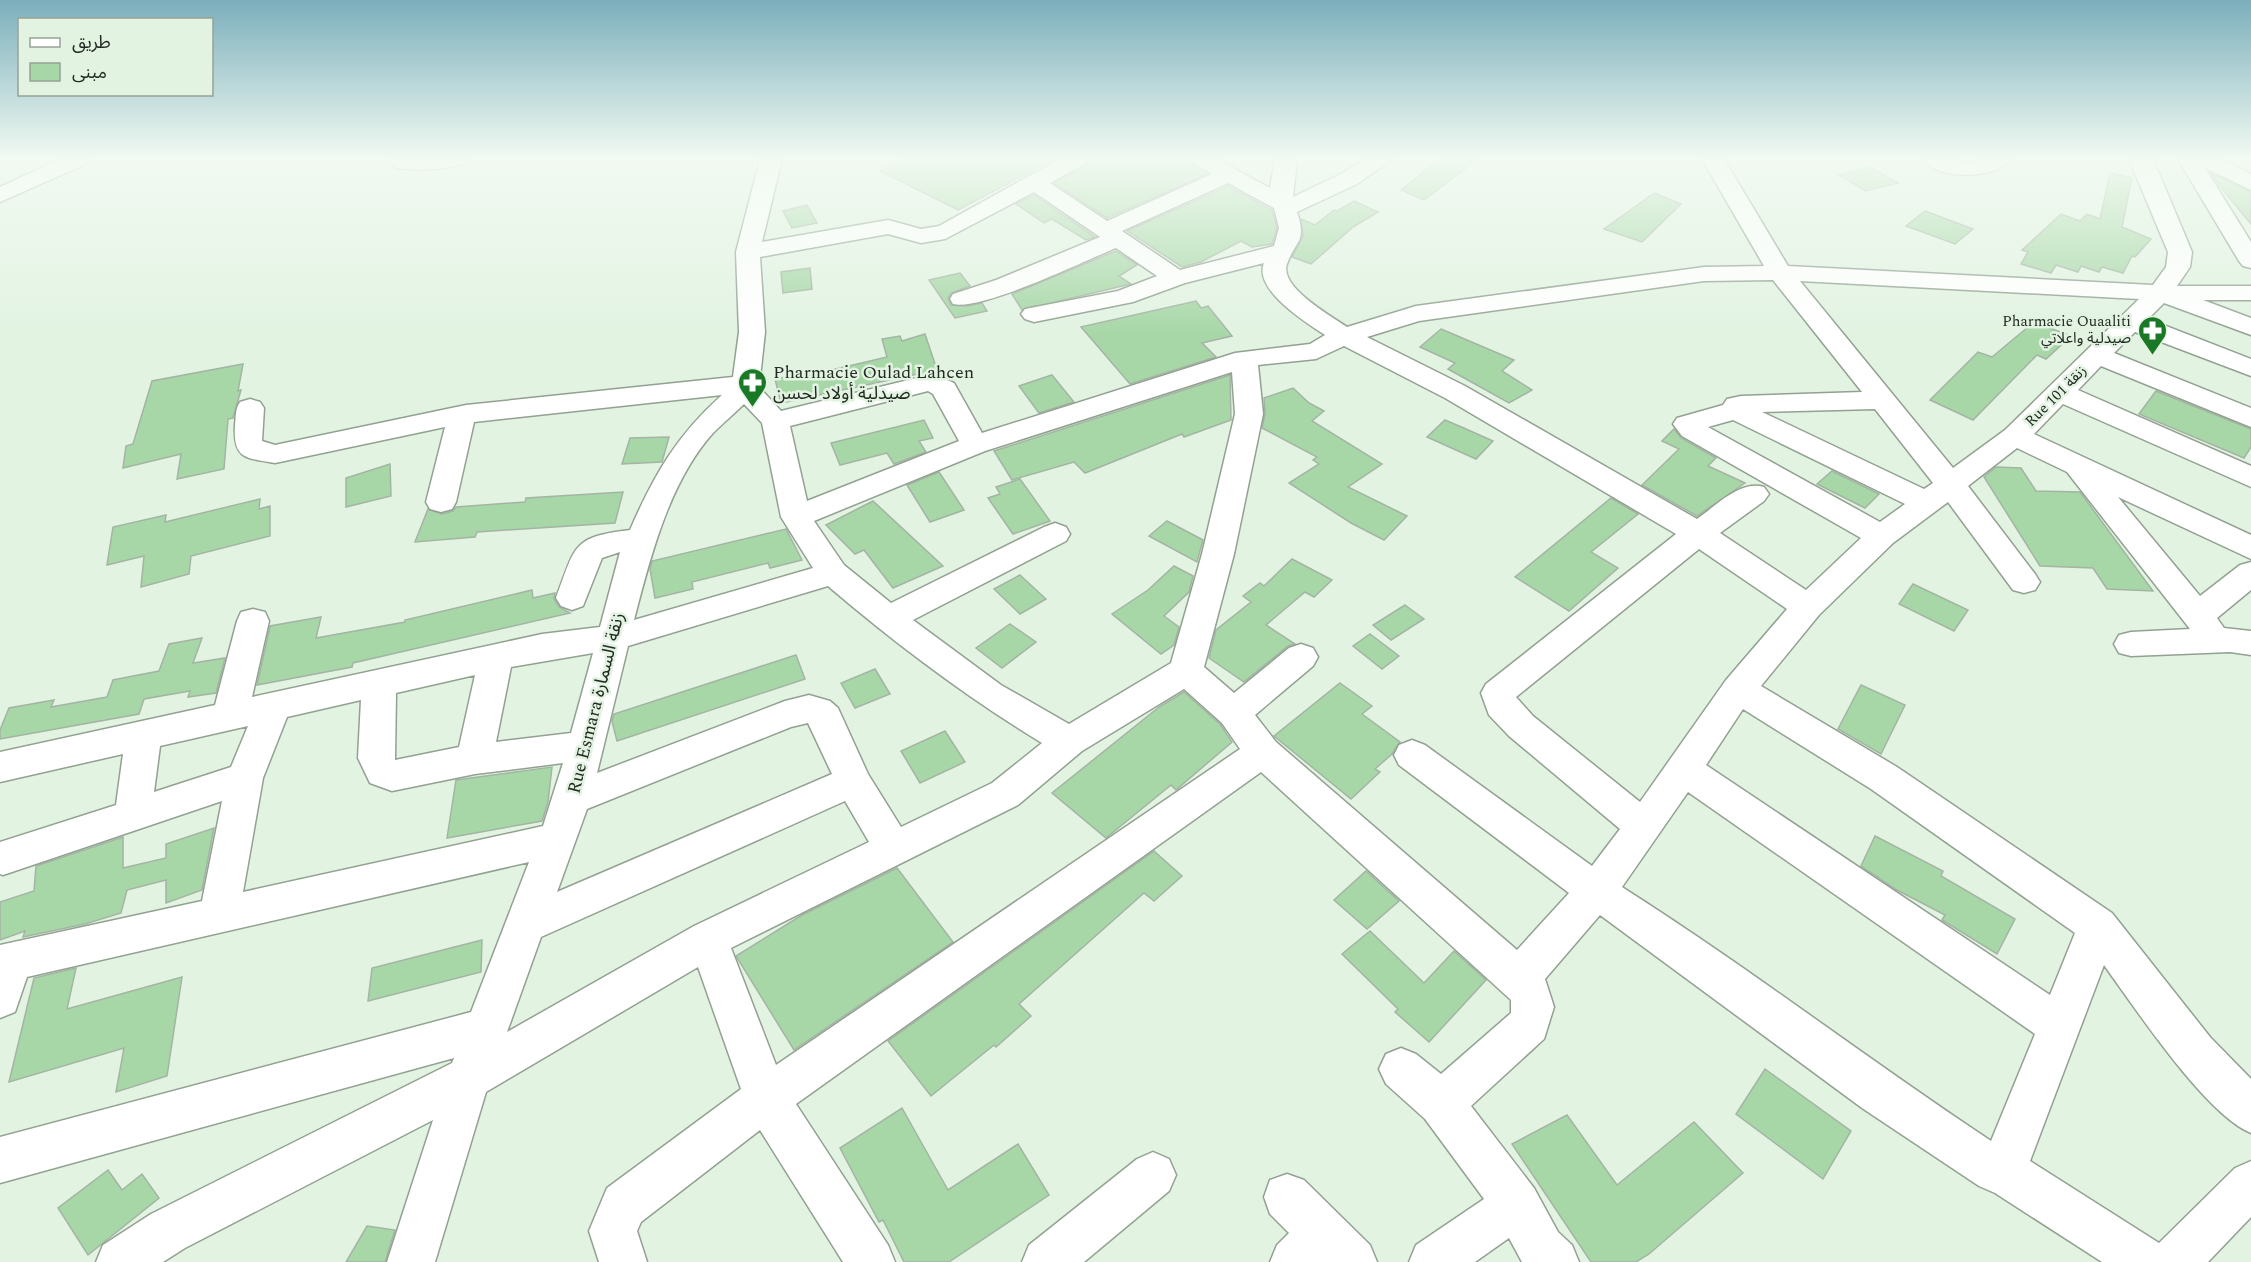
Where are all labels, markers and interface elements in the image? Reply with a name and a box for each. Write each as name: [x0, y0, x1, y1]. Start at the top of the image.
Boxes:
legend: [18, 18, 213, 96]
text: طريق: [72, 29, 111, 56]
text: مبنى: [72, 59, 107, 86]
place label: Pharmacie Ouaaliti صيدلية واعلاتي: [2002, 310, 2131, 350]
pharmacy icon: Pharmacie Ouaaliti صيدلية واعلاتي: [2136, 314, 2168, 356]
place label: Pharmacie Oulad Lahcen صيدلية أولاد لحسن: [773, 359, 974, 407]
street label: Rue 101 زنقة: [2020, 360, 2092, 432]
pharmacy icon: Pharmacie Oulad Lahcen صيدلية أولاد لحسن: [736, 366, 768, 408]
street label: Rue Esmara زنقة السمارة: [560, 610, 632, 796]

